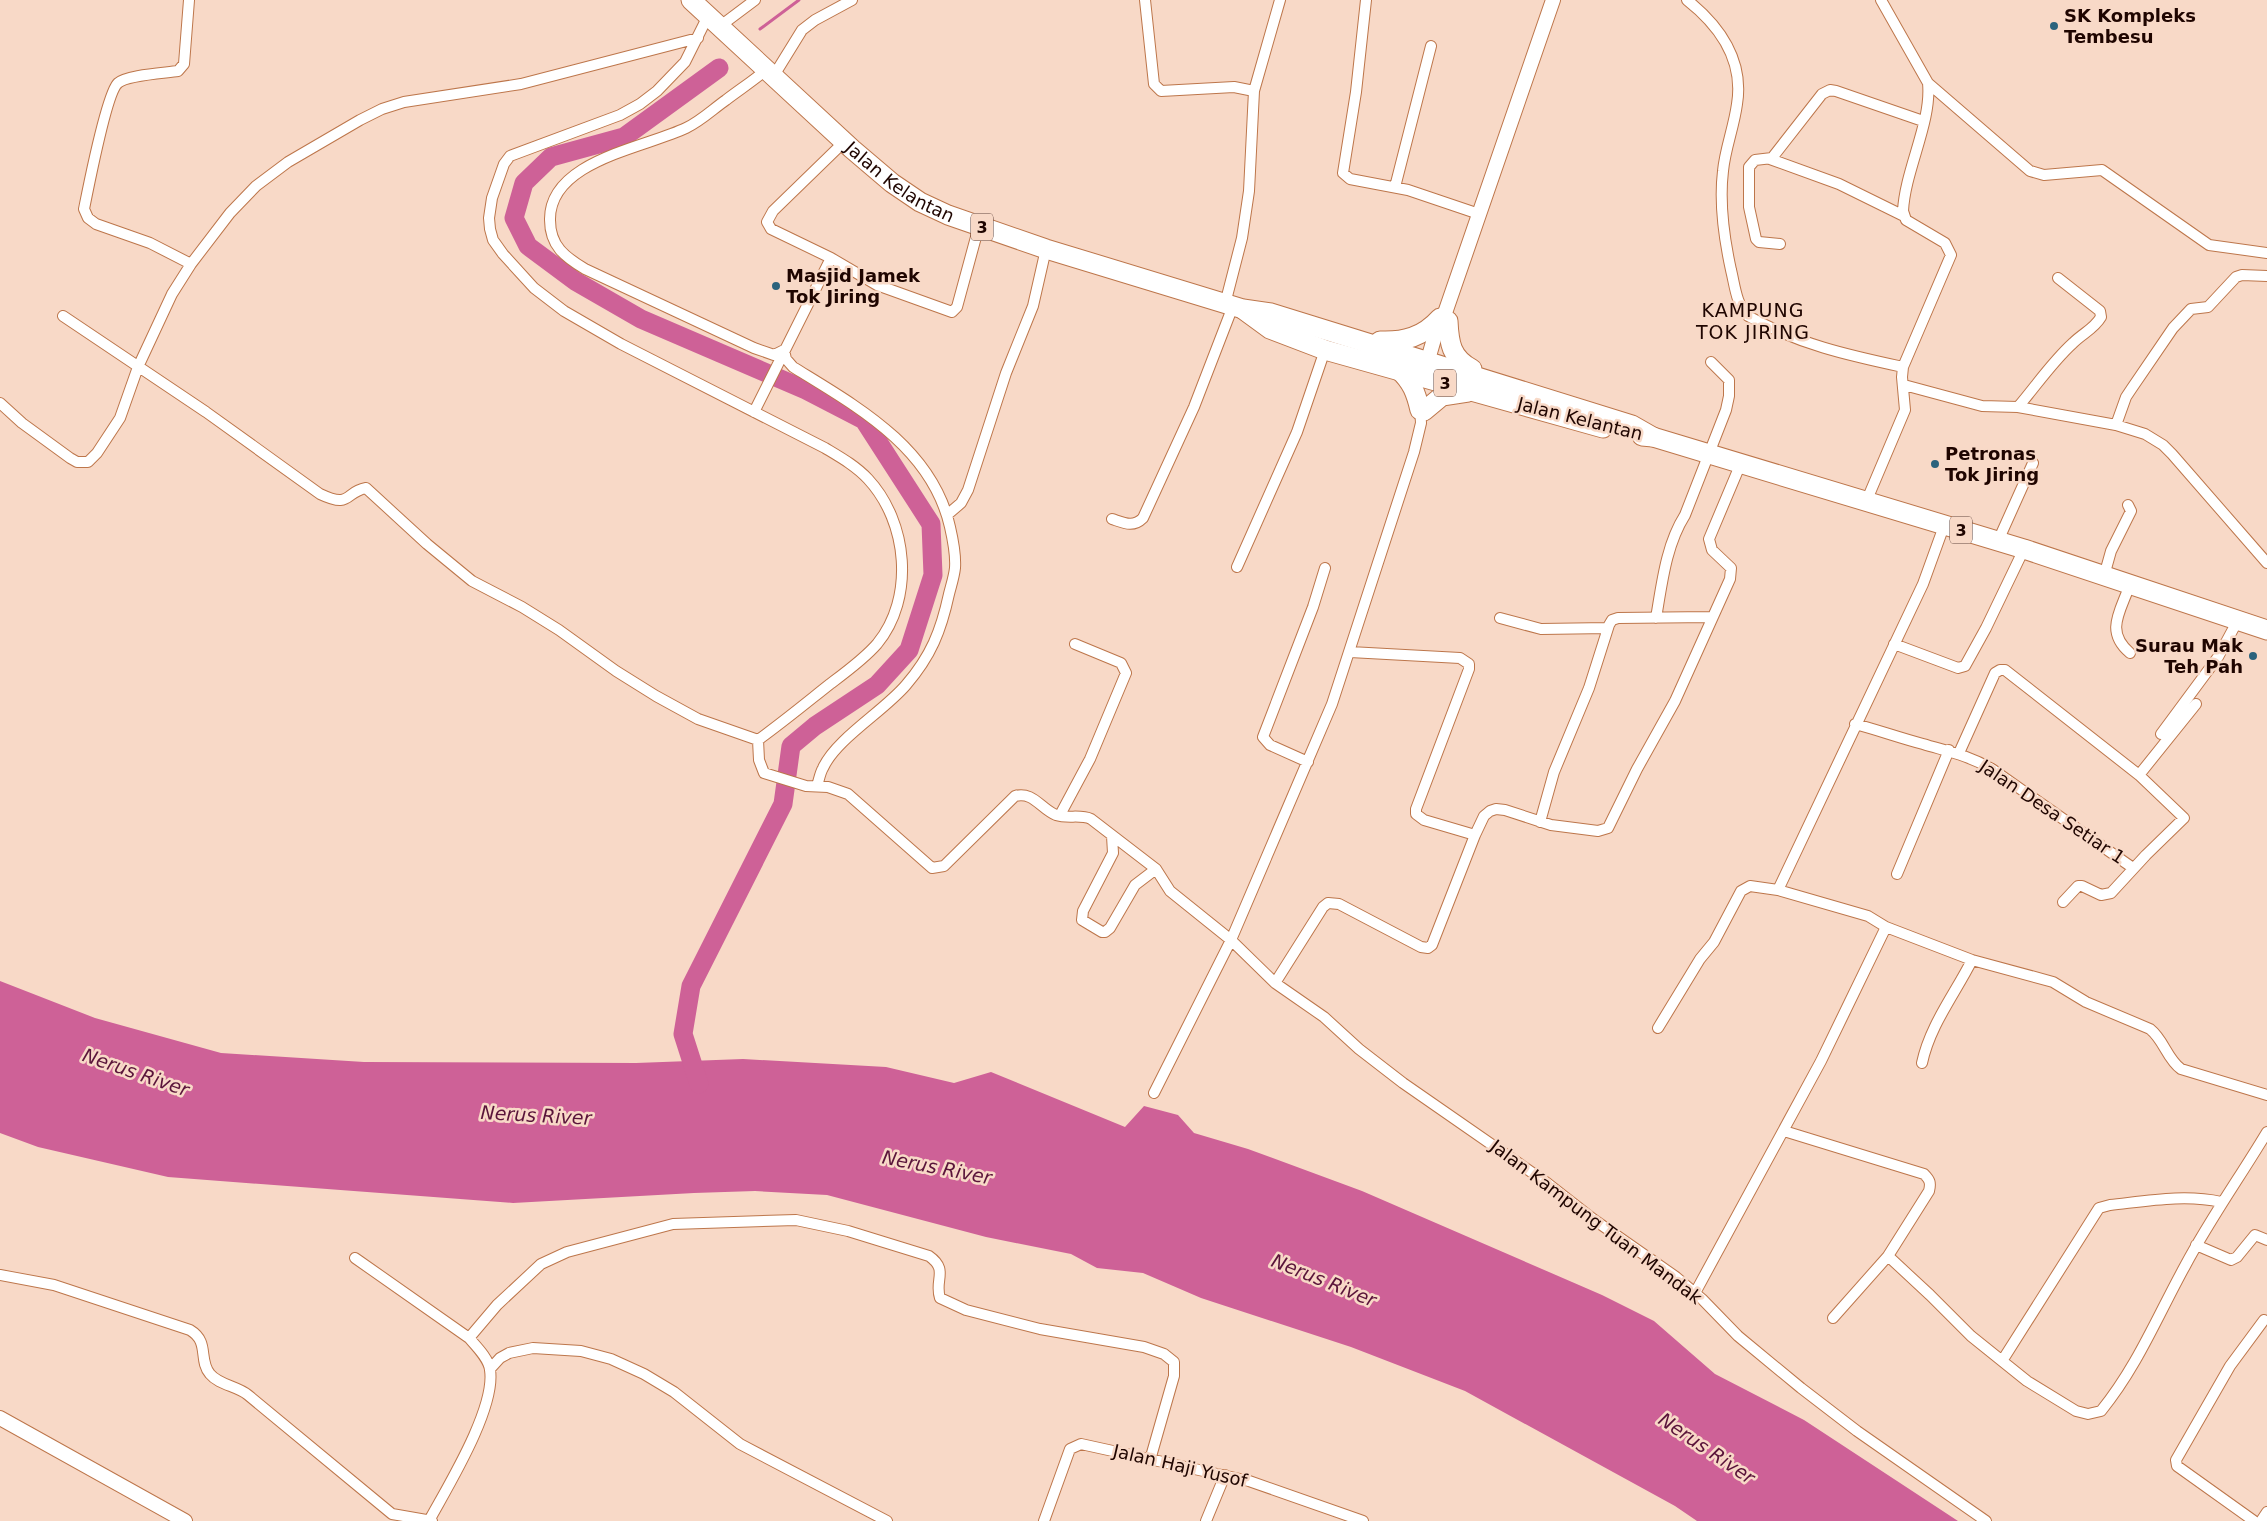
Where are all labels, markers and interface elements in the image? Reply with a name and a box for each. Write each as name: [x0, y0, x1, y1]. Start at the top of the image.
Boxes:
place label: SK Kompleks Tembesu: [2064, 5, 2196, 47]
marker: SK Kompleks Tembesu: [2048, 20, 2060, 32]
street label: Jalan Kelantan: [840, 136, 958, 226]
road number: 3: [971, 213, 993, 240]
place label: Masjid Jamek Tok Jiring: [786, 265, 921, 307]
marker: Masjid Jamek Tok Jiring: [770, 280, 782, 292]
district label: KAMPUNG TOK JIRING: [1695, 299, 1810, 343]
road number: 3: [1434, 369, 1456, 396]
street label: Jalan Kelantan: [1514, 393, 1645, 444]
place label: Petronas Tok Jiring: [1945, 443, 2039, 485]
marker: Petronas Tok Jiring: [1929, 458, 1941, 470]
road number: 3: [1950, 516, 1972, 544]
place label: Surau Mak Teh Pah: [2135, 635, 2244, 677]
marker: Surau Mak Teh Pah: [2247, 650, 2259, 662]
street label: Jalan Desa Setiar 1: [1975, 755, 2129, 868]
water label: Nerus River: [80, 1044, 193, 1101]
water label: Nerus River: [480, 1101, 593, 1129]
street label: Jalan Kampung Tuan Mandak: [1486, 1134, 1707, 1308]
water label: Nerus River: [880, 1146, 995, 1189]
water label: Nerus River: [1268, 1249, 1381, 1311]
water label: Nerus River: [1655, 1408, 1760, 1489]
street label: Jalan Haji Yusof: [1110, 1440, 1250, 1491]

